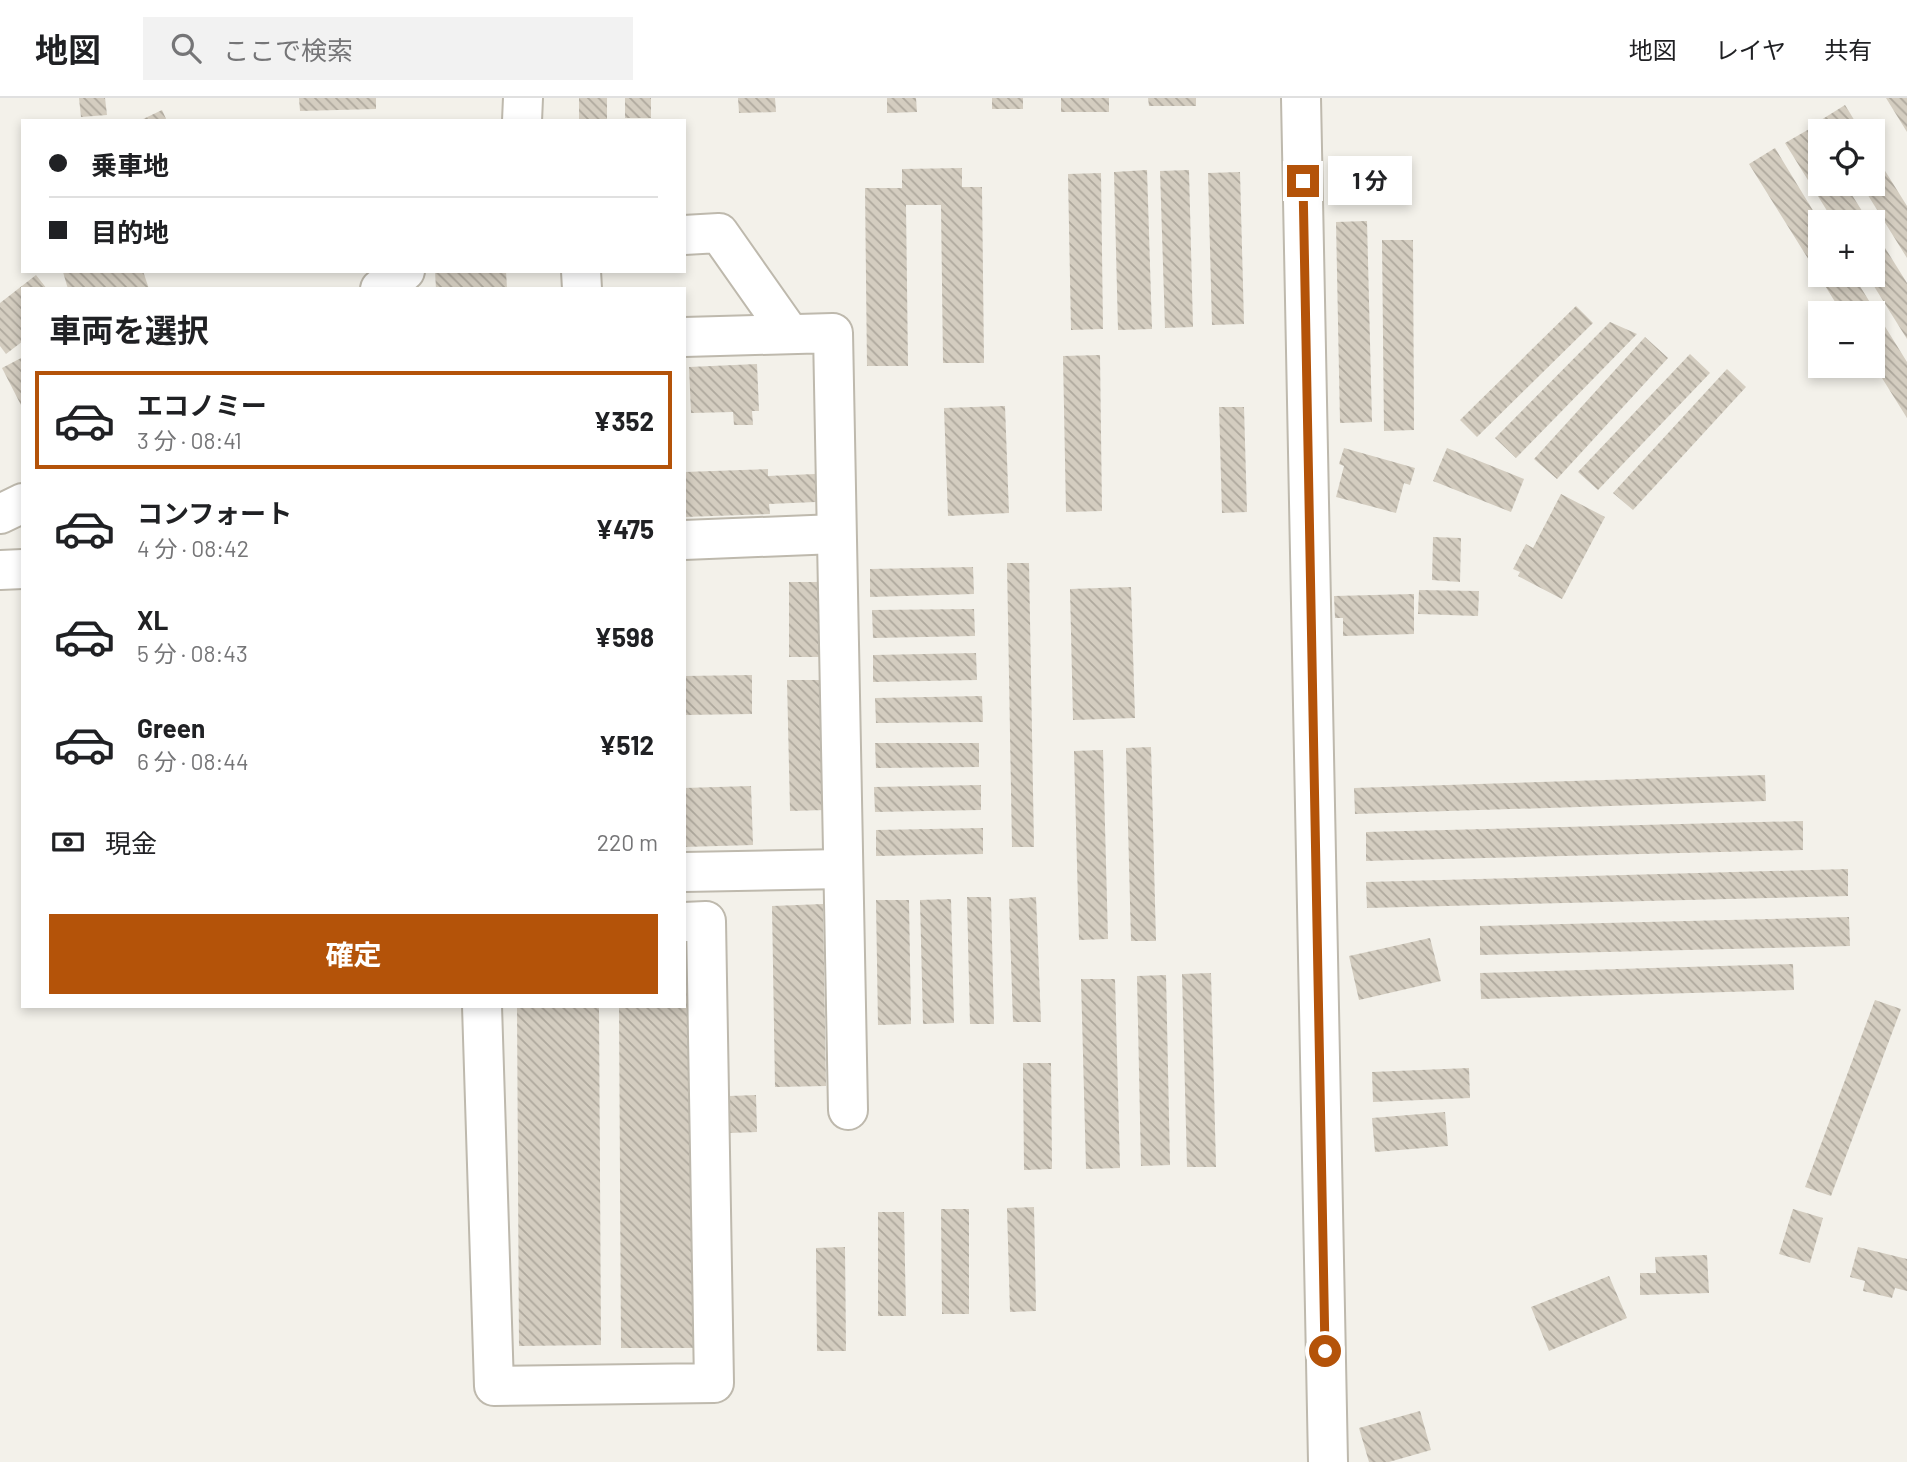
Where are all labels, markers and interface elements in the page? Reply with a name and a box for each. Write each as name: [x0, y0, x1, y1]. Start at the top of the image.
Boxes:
search box: [143, 17, 633, 80]
text: 地図: [35, 29, 101, 69]
icon: search: [167, 29, 205, 67]
text: ここで検索: [223, 34, 353, 65]
text: 地図: [1629, 35, 1677, 64]
text: レイヤ: [1715, 35, 1786, 64]
text: 共有: [1824, 35, 1872, 64]
map controls: [1808, 119, 1885, 378]
button: locate: [1808, 119, 1885, 196]
text: 乗車地: [91, 149, 169, 180]
callout: 1 分: [1328, 156, 1412, 206]
route end: [1287, 165, 1319, 197]
text: 1 分: [1352, 166, 1388, 194]
button: +: [1808, 210, 1885, 287]
text: 目的地: [91, 216, 169, 247]
button: −: [1808, 301, 1885, 378]
text: 車両を選択: [49, 310, 209, 348]
icon: car: [53, 389, 116, 452]
text: エコノミー: [137, 389, 267, 420]
text: ¥352: [594, 405, 654, 436]
text: 3 分 · 08:41: [137, 426, 242, 454]
icon: car: [53, 497, 116, 560]
text: コンフォート: [137, 497, 292, 528]
text: ¥475: [595, 513, 654, 544]
text: 4 分 · 08:42: [137, 534, 249, 562]
text: XL: [137, 604, 168, 635]
icon: car: [53, 605, 116, 668]
text: ¥598: [594, 621, 654, 652]
text: 5 分 · 08:43: [137, 639, 248, 667]
text: Green: [137, 712, 205, 743]
icon: car: [53, 713, 116, 776]
text: ¥512: [599, 729, 654, 760]
text: 6 分 · 08:44: [137, 747, 249, 775]
icon: cash: [49, 823, 87, 861]
text: 現金: [105, 827, 157, 858]
text: 220 m: [597, 828, 658, 856]
button: 確定: [49, 914, 658, 994]
route start: [1309, 1335, 1341, 1367]

